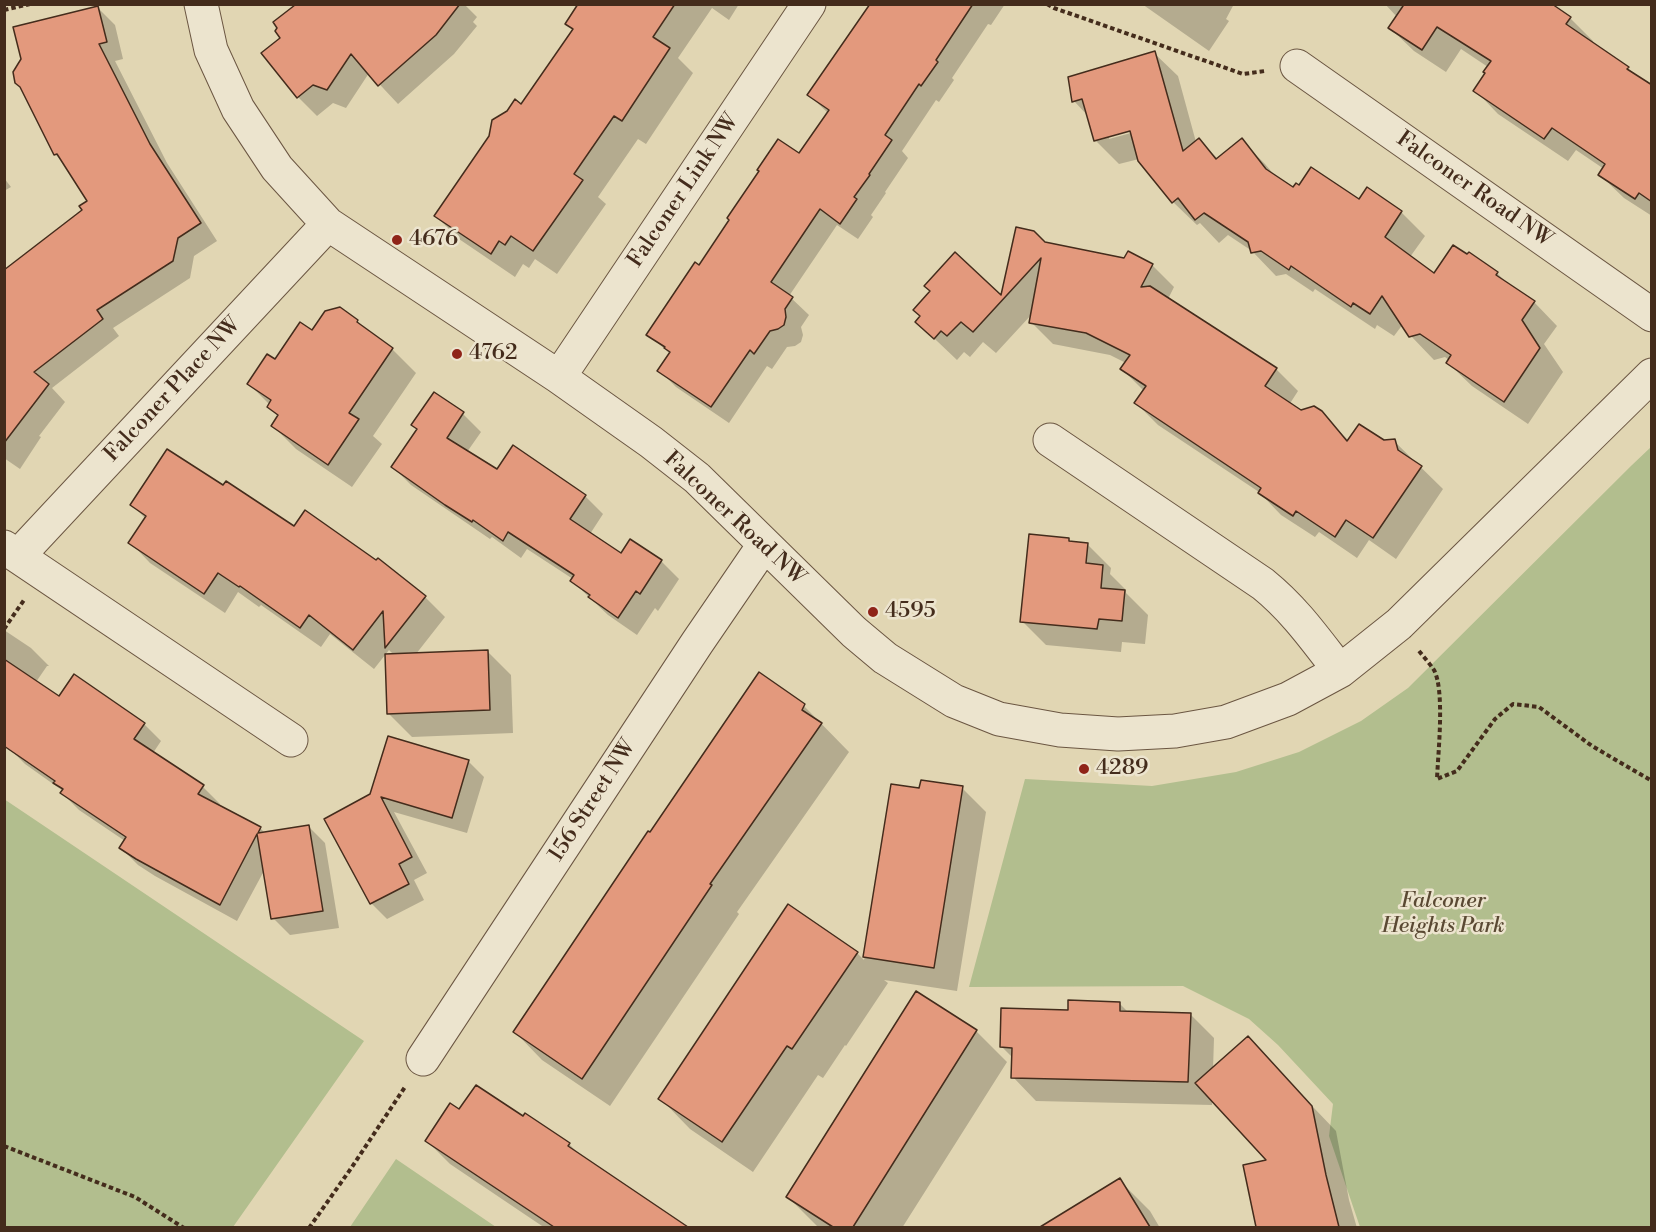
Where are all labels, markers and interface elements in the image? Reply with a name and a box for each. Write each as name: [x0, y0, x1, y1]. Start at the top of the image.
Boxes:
street label: Falconer Link NW: [623, 109, 745, 273]
street label: Falconer Road NW: [1391, 126, 1557, 254]
place label: 4676: [409, 227, 458, 253]
marker: 4676: [390, 233, 404, 247]
street label: Falconer Place NW: [99, 312, 247, 468]
place label: 4762: [469, 341, 517, 367]
marker: 4762: [450, 347, 464, 361]
street label: Falconer Road NW: [658, 446, 810, 592]
place label: 4595: [885, 599, 936, 625]
marker: 4595: [866, 605, 880, 619]
street label: 156 Street NW: [544, 735, 642, 867]
place label: 4289: [1096, 756, 1148, 782]
marker: 4289: [1077, 762, 1091, 776]
park label: Falconer Heights Park: [1381, 889, 1505, 940]

